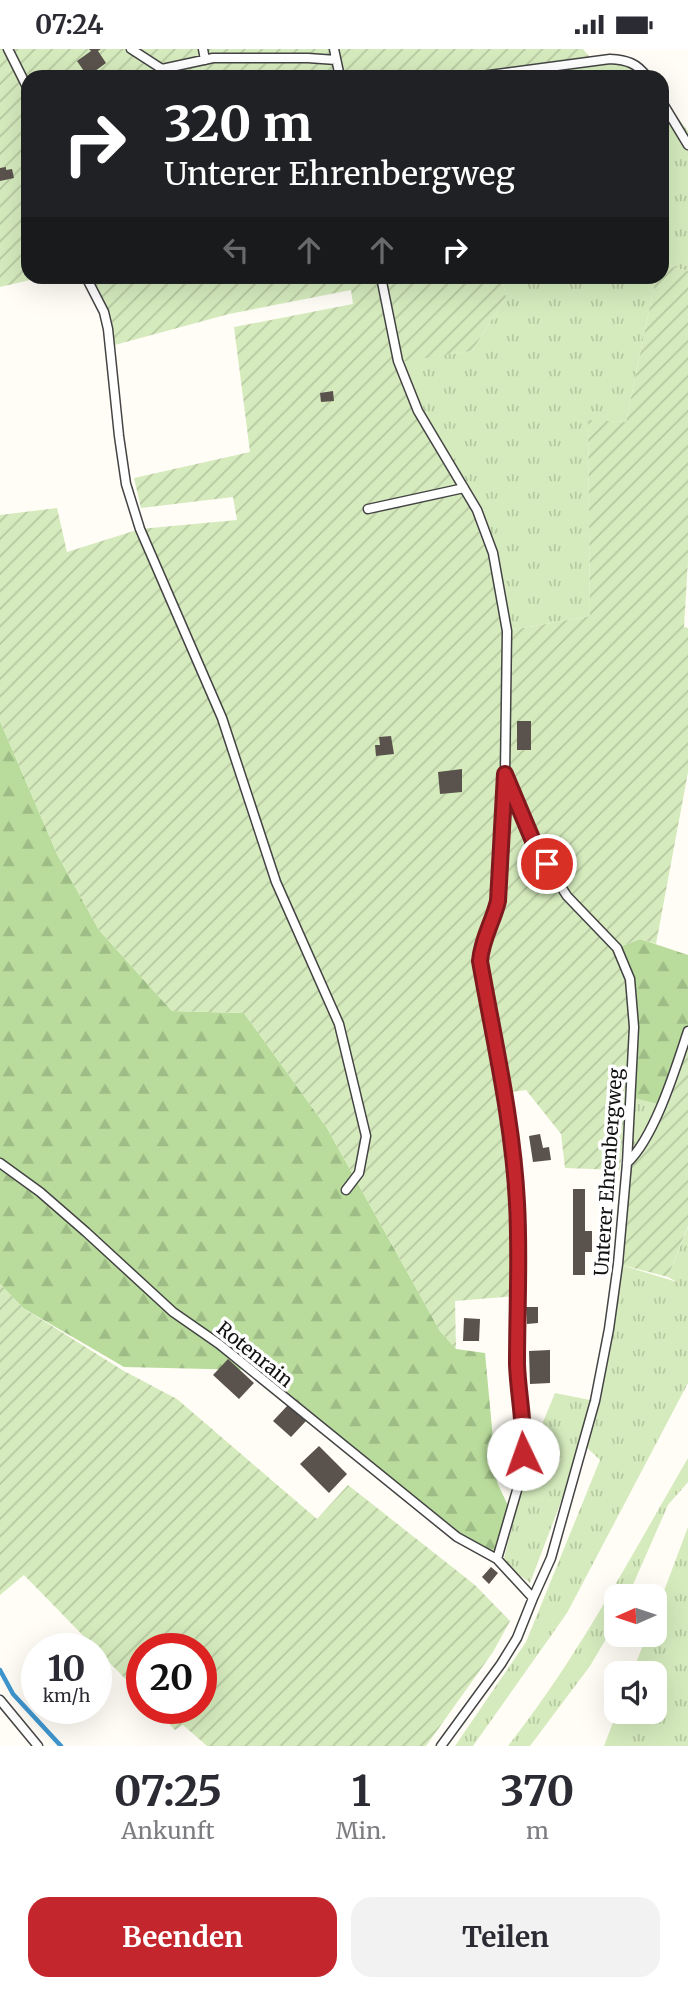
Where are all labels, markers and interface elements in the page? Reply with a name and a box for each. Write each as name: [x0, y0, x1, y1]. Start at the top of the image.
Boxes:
text: 07:24: [35, 8, 104, 41]
text: 320 m: [164, 93, 312, 154]
icon: right: [49, 98, 140, 189]
text: Unterer Ehrenbergweg: [164, 154, 515, 194]
icon: left: [217, 231, 255, 269]
icon: ahead: [290, 231, 328, 269]
icon: ahead: [363, 231, 401, 269]
icon: right: [436, 231, 474, 269]
pin: [517, 834, 577, 894]
icon: arrive: [528, 845, 566, 883]
street label: Unterer Ehrenbergweg: [589, 1067, 627, 1277]
street label: Rotenrain: [212, 1316, 298, 1392]
position arrow: [486, 1417, 560, 1491]
north arrow: [604, 1584, 667, 1647]
map controls: [604, 1584, 667, 1724]
speed limit sign: 20: [126, 1633, 217, 1724]
text: 10: [48, 1647, 85, 1691]
button: sound: [604, 1661, 667, 1724]
text: km/h: [43, 1684, 90, 1707]
text: 07:25: [114, 1765, 222, 1817]
text: 1: [352, 1765, 371, 1817]
text: 370: [500, 1765, 574, 1817]
text: Ankunft: [121, 1816, 215, 1845]
text: Min.: [336, 1816, 387, 1845]
text: m: [526, 1816, 549, 1845]
button: Beenden: [28, 1897, 337, 1977]
button: Teilen: [351, 1897, 660, 1977]

